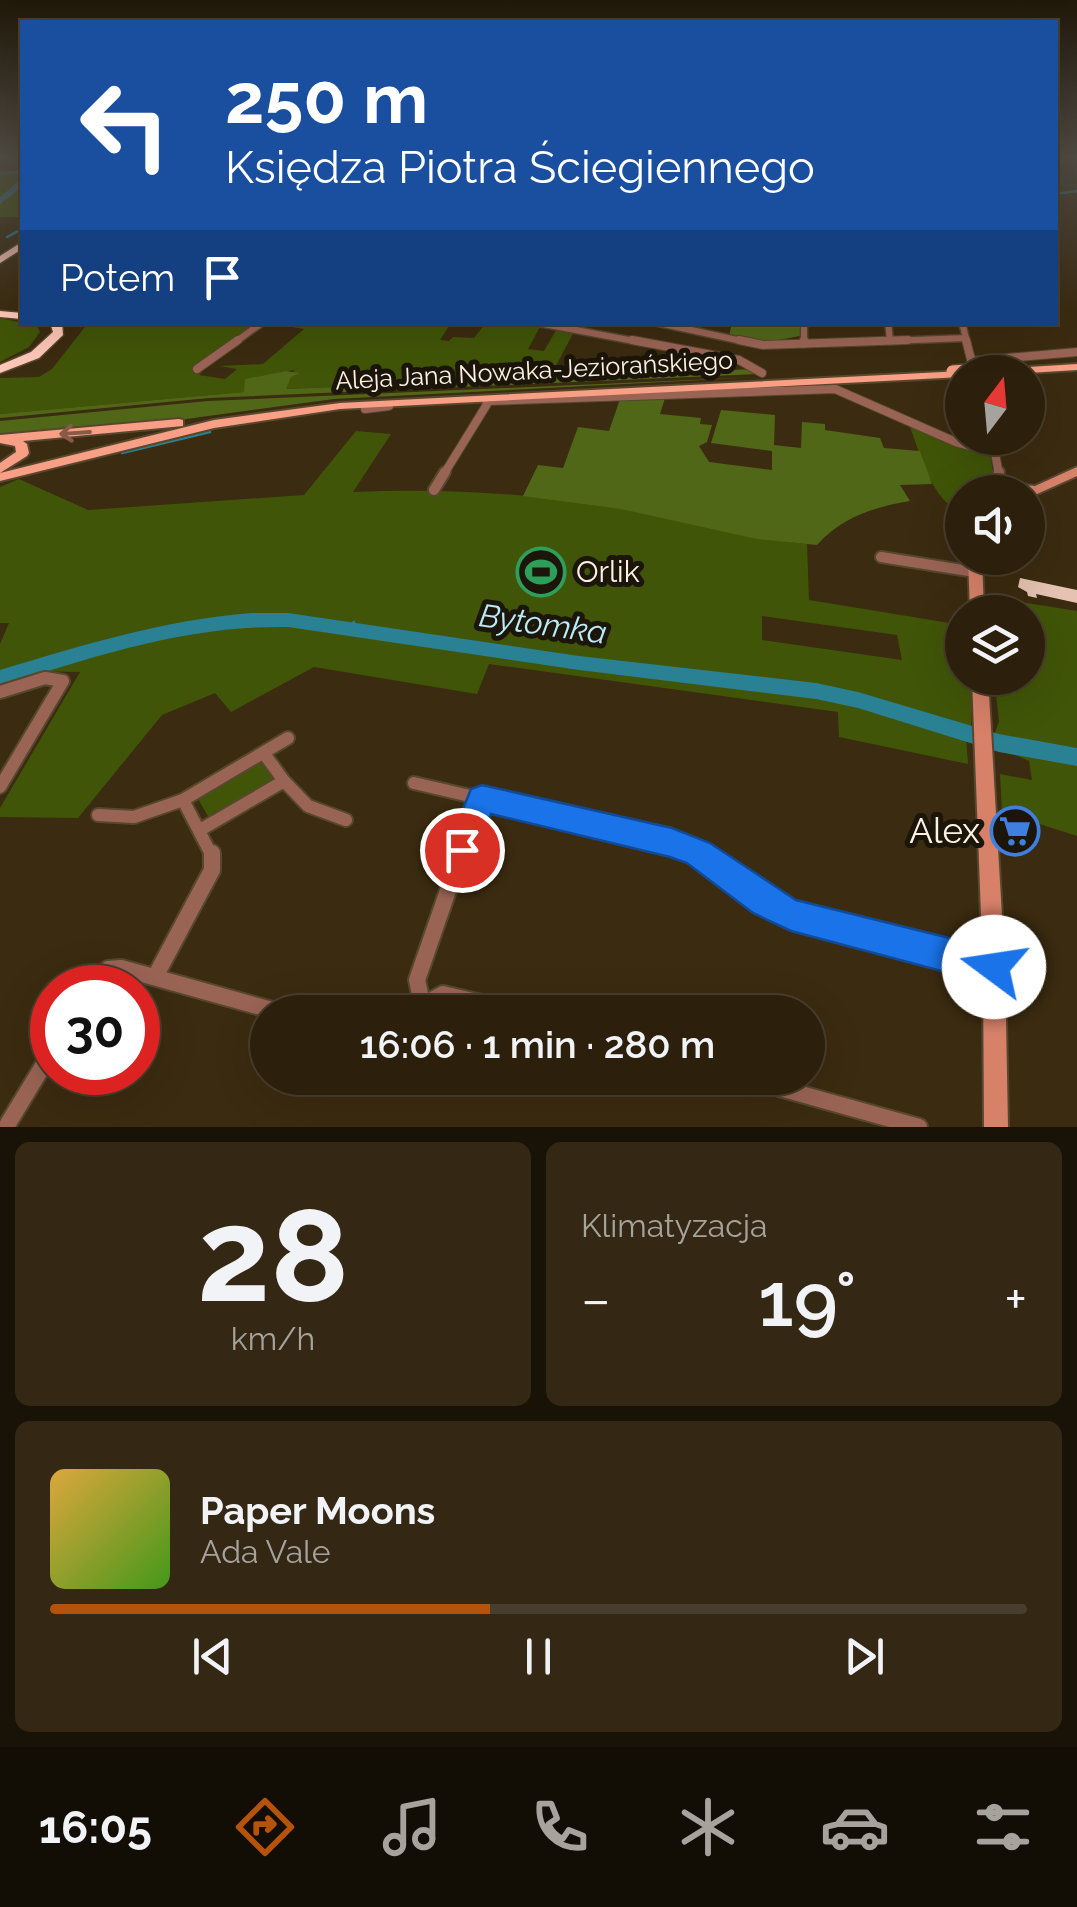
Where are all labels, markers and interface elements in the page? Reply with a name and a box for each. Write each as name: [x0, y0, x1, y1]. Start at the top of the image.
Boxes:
text: 250 m: [225, 57, 428, 139]
icon: left: [60, 60, 190, 190]
text: Księdza Piotra Ściegiennego: [225, 141, 815, 194]
icon: arrive: [195, 250, 250, 305]
text: Potem: [60, 255, 175, 300]
street label: Aleja Jana Nowaka-Jeziorańskiego: [334, 345, 734, 395]
north arrow: [945, 355, 1045, 455]
map controls: [945, 355, 1045, 695]
one-way arrow: [60, 423, 92, 442]
button: sound: [945, 475, 1045, 575]
sports icon: Orlik: [515, 546, 567, 598]
place label: Orlik: [576, 554, 640, 589]
button: layers: [945, 595, 1045, 695]
water label: Bytomka: [477, 596, 609, 651]
supermarket icon: Alex: [989, 805, 1041, 857]
pin: [420, 808, 505, 893]
place label: Alex: [909, 810, 980, 851]
icon: arrive: [435, 823, 490, 878]
position arrow: [942, 915, 1046, 1019]
speed limit sign: 30: [30, 965, 160, 1095]
text: 16:06 · 1 min · 280 m: [360, 1022, 715, 1067]
text: 28: [197, 1179, 349, 1331]
text: Klimatyzacja: [581, 1207, 767, 1244]
text: 19°: [758, 1255, 856, 1344]
text: −: [581, 1267, 611, 1332]
text: +: [1004, 1267, 1027, 1332]
text: km/h: [231, 1320, 315, 1357]
text: Paper Moons: [200, 1488, 435, 1533]
text: Ada Vale: [200, 1533, 331, 1570]
icon: previous: [185, 1629, 240, 1684]
icon: pause: [511, 1629, 566, 1684]
icon: next: [837, 1629, 892, 1684]
icon: directions: [230, 1792, 300, 1862]
icon: music: [377, 1792, 447, 1862]
icon: phone: [525, 1792, 595, 1862]
icon: climate: [673, 1792, 743, 1862]
icon: car: [820, 1792, 890, 1862]
icon: filters: [968, 1792, 1038, 1862]
text: 16:05: [39, 1801, 152, 1854]

